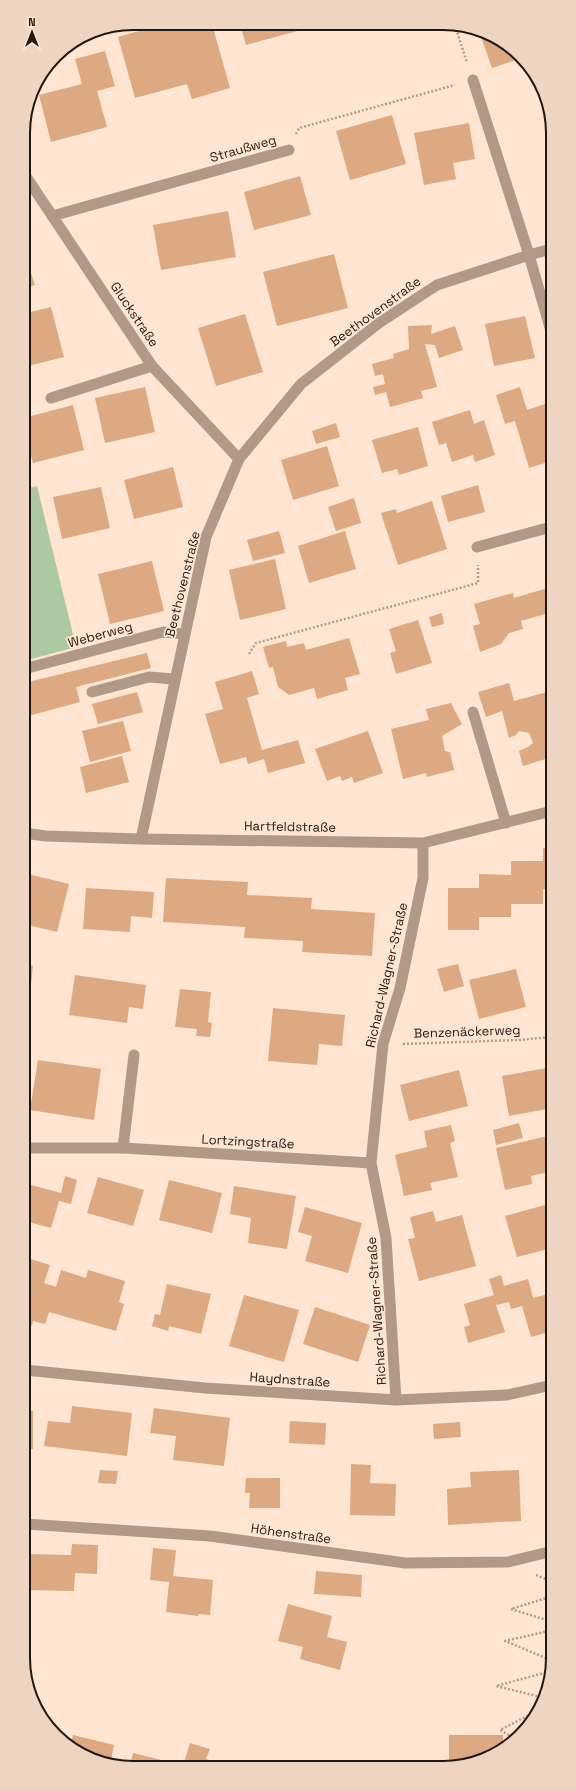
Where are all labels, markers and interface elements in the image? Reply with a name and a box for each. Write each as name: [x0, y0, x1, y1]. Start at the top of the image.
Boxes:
north arrow: [12, 12, 52, 52]
text: N: [28, 15, 36, 29]
street label: Straußweg: [208, 131, 278, 166]
street label: Beethovenstraße: [326, 273, 424, 350]
street label: Gluckstraße: [107, 278, 163, 350]
street label: Beethovenstraße: [161, 529, 204, 639]
street label: Weberweg: [66, 618, 134, 651]
street label: Hartfeldstraße: [244, 817, 336, 836]
street label: Richard-Wagner-Straße: [362, 901, 411, 1049]
street label: Benzenäckerweg: [413, 1021, 521, 1042]
street label: Lortzingstraße: [201, 1131, 295, 1152]
street label: Richard-Wagner-Straße: [363, 1236, 390, 1386]
street label: Haydnstraße: [249, 1368, 331, 1391]
street label: Höhenstraße: [250, 1519, 332, 1548]

